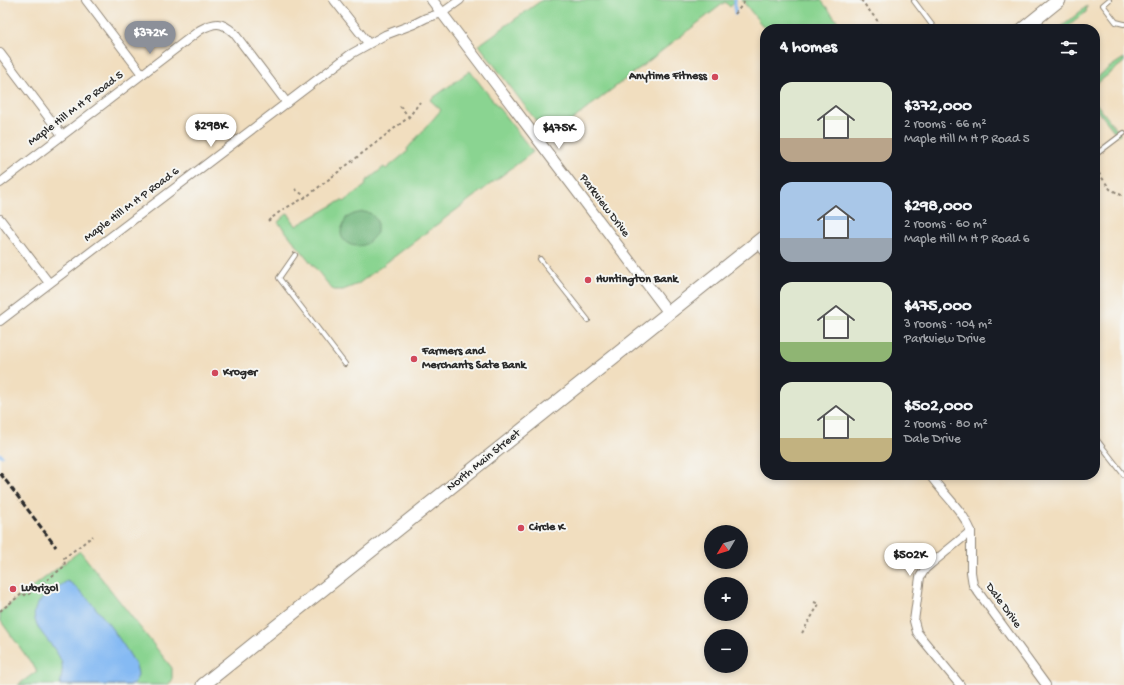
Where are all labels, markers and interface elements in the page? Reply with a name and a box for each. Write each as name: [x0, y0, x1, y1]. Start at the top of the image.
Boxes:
pin: $372K: [122, 21, 178, 55]
text: $372K: [134, 26, 166, 41]
icon: filters: [1058, 37, 1080, 59]
text: 4 homes: [780, 38, 837, 58]
street label: Maple Hill M H P Road 5: [26, 69, 126, 149]
place label: Anytime Fitness: [628, 70, 708, 84]
marker: Anytime Fitness: [710, 72, 720, 82]
text: $372,000: [904, 97, 972, 117]
icon: home: [812, 98, 860, 146]
pin: $298K: [183, 114, 239, 148]
pin: $475K: [531, 116, 587, 150]
text: 2 rooms · 66 m²: [904, 117, 986, 132]
text: $298K: [194, 119, 228, 134]
text: $475K: [543, 121, 575, 136]
text: Maple Hill M H P Road 5: [904, 132, 1030, 147]
street label: Maple Hill M H P Road 6: [82, 164, 183, 245]
street label: Parkview Drive: [575, 171, 633, 241]
text: $298,000: [904, 197, 972, 217]
icon: home: [812, 198, 860, 246]
text: 2 rooms · 60 m²: [904, 217, 987, 232]
text: Maple Hill M H P Road 6: [904, 232, 1029, 247]
place label: Huntington Bank: [596, 273, 679, 287]
marker: Huntington Bank: [583, 275, 593, 285]
text: $475,000: [904, 297, 972, 317]
icon: home: [812, 298, 860, 346]
text: 3 rooms · 104 m²: [904, 317, 992, 332]
text: Parkview Drive: [904, 332, 986, 347]
place label: Farmers and Merchants Sate Bank: [421, 345, 527, 373]
marker: Farmers and Merchants Sate Bank: [409, 354, 419, 364]
place label: Kroger: [222, 366, 259, 380]
marker: Kroger: [210, 368, 220, 378]
text: $502,000: [904, 397, 973, 417]
icon: home: [812, 398, 860, 446]
text: 2 rooms · 80 m²: [904, 417, 988, 432]
street label: North Main Street: [444, 426, 524, 495]
text: Dale Drive: [904, 432, 961, 447]
place label: Circle K: [528, 521, 566, 535]
marker: Circle K: [516, 523, 526, 533]
north arrow: [704, 525, 748, 569]
map controls: [704, 525, 748, 673]
pin: $502K: [882, 543, 938, 577]
text: $502K: [893, 548, 927, 563]
button: +: [704, 577, 748, 621]
street label: Dale Drive: [981, 580, 1025, 632]
place label: Lubrizol: [21, 582, 59, 596]
marker: Lubrizol: [8, 584, 18, 594]
button: −: [704, 629, 748, 673]

